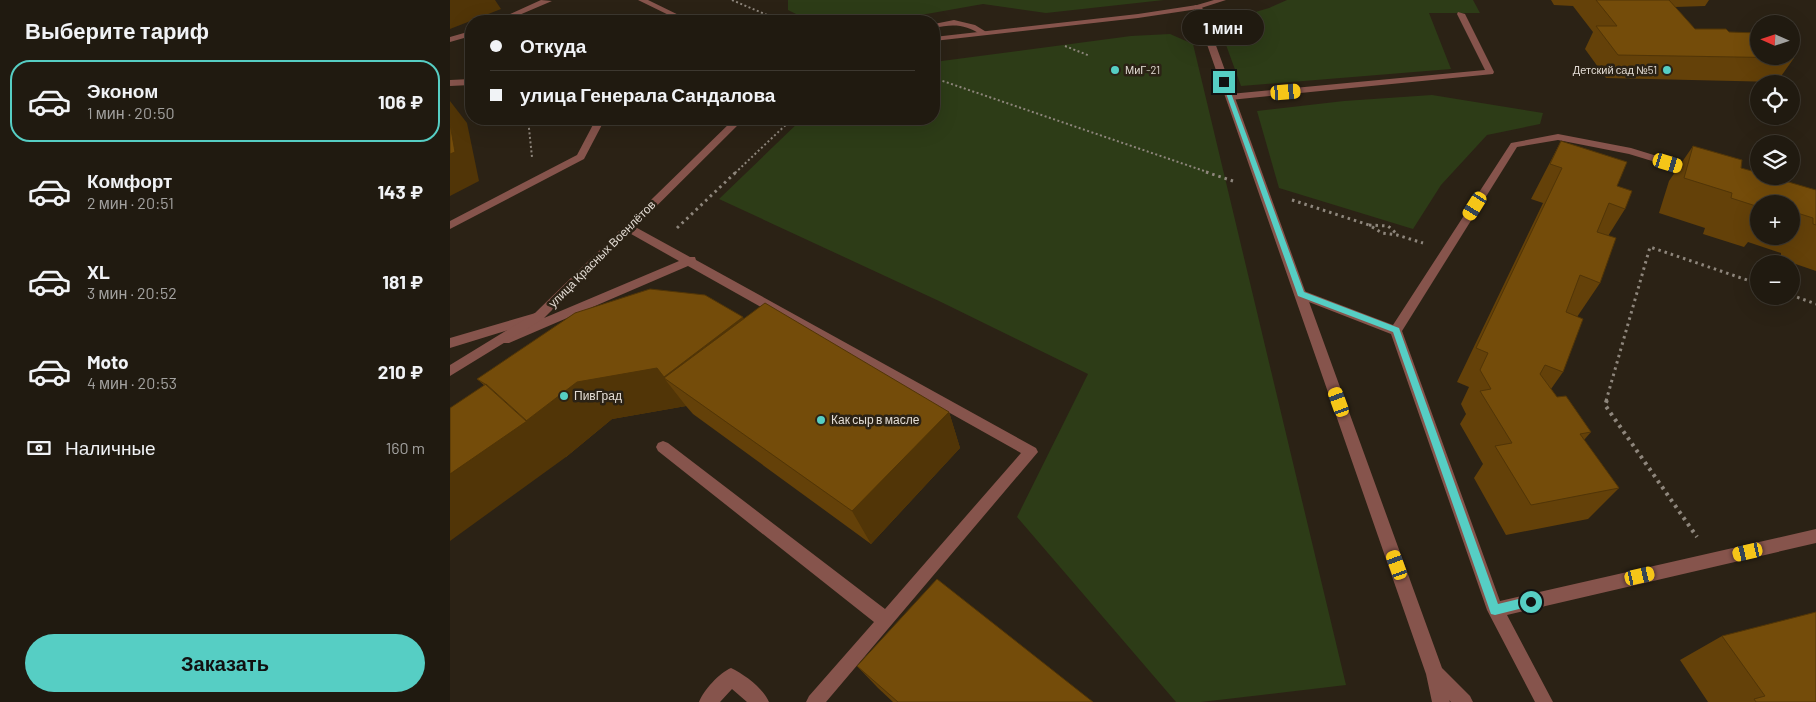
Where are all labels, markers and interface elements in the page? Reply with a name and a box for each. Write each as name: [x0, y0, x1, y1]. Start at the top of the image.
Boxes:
callout: 1 мин: [1183, 9, 1265, 44]
north arrow: [1750, 15, 1800, 65]
map controls: [1750, 15, 1800, 305]
text: Выберите тариф: [25, 17, 209, 43]
text: 1 мин: [1203, 18, 1243, 37]
text: Откуда: [520, 34, 586, 57]
place label: МиГ-21: [1125, 63, 1160, 76]
place label: Детский сад №51: [1573, 63, 1657, 76]
marker: МиГ-21: [1109, 64, 1121, 76]
marker: Детский сад №51: [1661, 64, 1673, 76]
route end: [1213, 71, 1235, 93]
button: locate: [1750, 75, 1800, 125]
icon: car: [27, 79, 72, 124]
text: Эконом: [87, 79, 158, 102]
text: улица Генерала Сандалова: [520, 83, 775, 106]
car: [1270, 83, 1301, 101]
text: 106 ₽: [378, 90, 423, 113]
text: 1 мин · 20:50: [87, 103, 175, 122]
button: layers: [1750, 135, 1800, 185]
car: [1651, 151, 1684, 175]
icon: car: [27, 169, 72, 214]
text: Комфорт: [87, 169, 172, 192]
text: 143 ₽: [377, 180, 423, 203]
car: [1460, 189, 1489, 223]
text: 2 мин · 20:51: [87, 193, 174, 212]
button: +: [1750, 195, 1800, 245]
street label: улица Красных Военлётов: [545, 197, 658, 310]
button: −: [1750, 255, 1800, 305]
icon: car: [27, 259, 72, 304]
text: XL: [87, 260, 110, 283]
text: 181 ₽: [382, 270, 423, 293]
text: 3 мин · 20:52: [87, 283, 177, 302]
icon: car: [27, 349, 72, 394]
text: Moto: [87, 350, 129, 373]
text: 210 ₽: [378, 360, 423, 383]
text: 4 мин · 20:53: [87, 373, 177, 392]
car: [1326, 385, 1351, 419]
place label: ПивГрад: [574, 388, 622, 403]
marker: ПивГрад: [558, 390, 570, 402]
place label: Как сыр в масле: [831, 412, 920, 427]
marker: Как сыр в масле: [815, 414, 827, 426]
icon: cash: [25, 434, 53, 462]
text: Наличные: [65, 436, 156, 459]
text: 160 m: [386, 438, 425, 457]
car: [1731, 541, 1764, 563]
car: [1384, 548, 1409, 582]
car: [1623, 565, 1656, 587]
route start: [1520, 591, 1542, 613]
button: Заказать: [25, 634, 425, 692]

